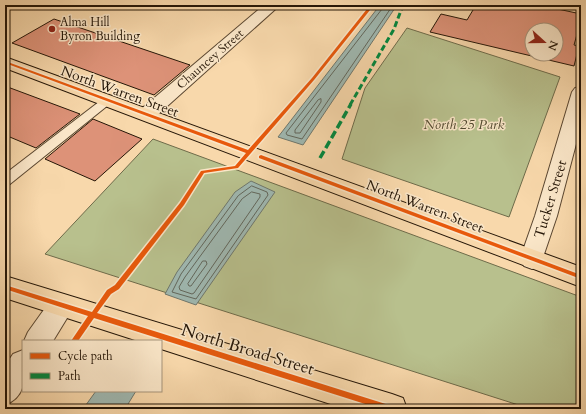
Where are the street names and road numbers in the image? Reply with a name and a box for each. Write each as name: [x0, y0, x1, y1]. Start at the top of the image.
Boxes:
street label: Chauncey Street: [173, 25, 247, 92]
street label: North Warren Street: [58, 61, 182, 122]
street label: Tucker Street: [530, 157, 572, 241]
street label: North Warren Street: [364, 175, 487, 238]
street label: North Broad Street: [179, 318, 318, 381]

